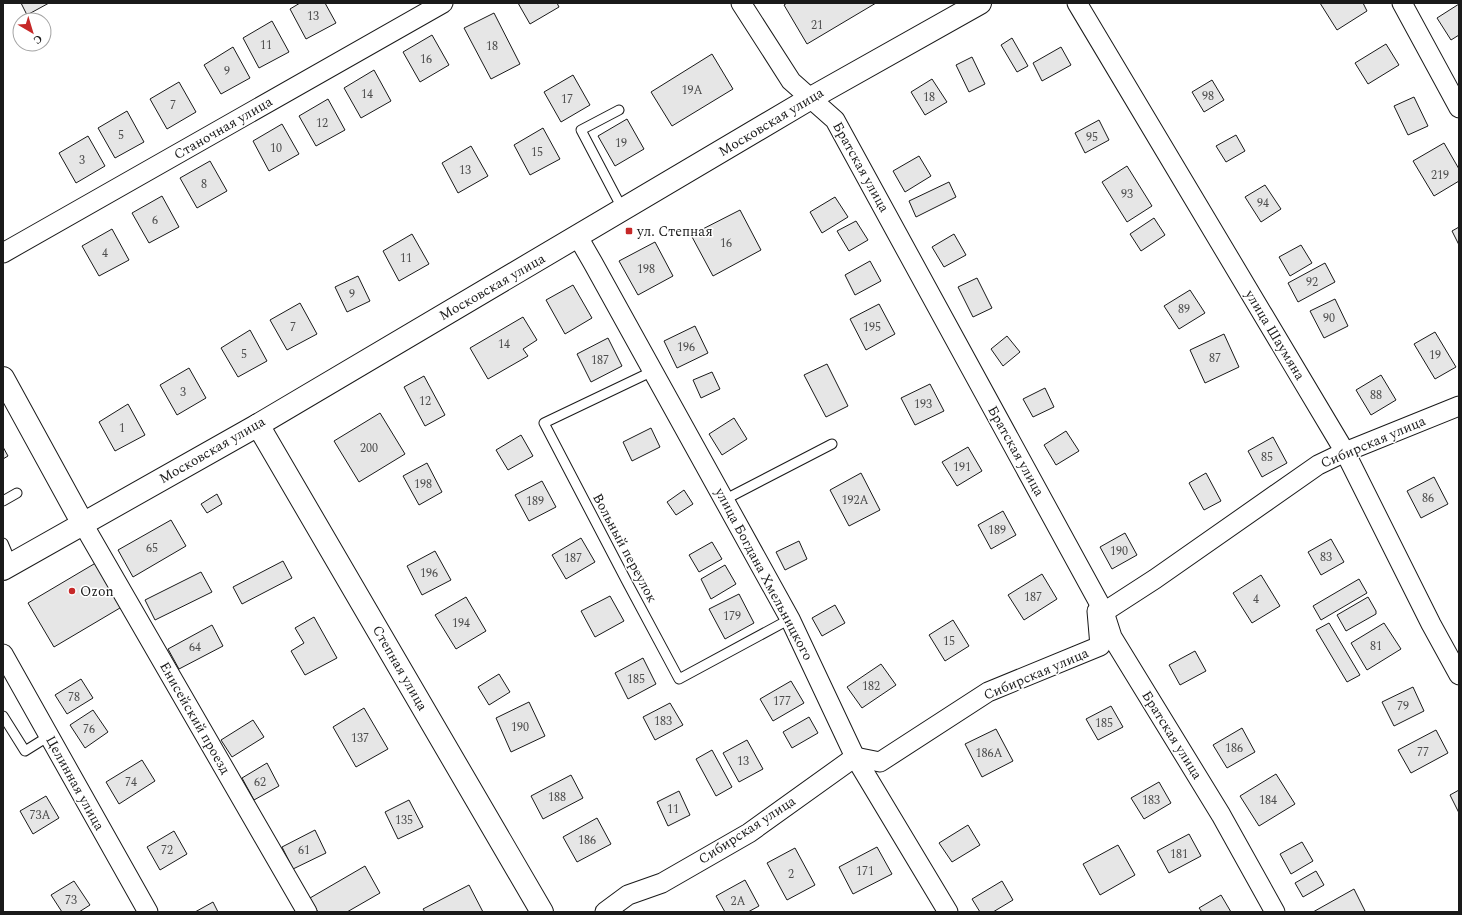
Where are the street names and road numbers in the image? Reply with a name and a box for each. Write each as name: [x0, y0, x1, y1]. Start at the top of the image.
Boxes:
street label: Московская улица: [714, 82, 828, 162]
street label: Станочная улица: [170, 91, 276, 165]
street label: Братская улица: [827, 118, 895, 216]
street label: Московская улица: [435, 248, 549, 326]
street label: улица Шаумяна: [1239, 285, 1310, 384]
street label: Братская улица: [982, 402, 1050, 500]
street label: Сибирская улица: [1317, 410, 1429, 474]
street label: Московская улица: [155, 411, 269, 489]
street label: улица Богдана Хмельницкого: [709, 483, 819, 664]
street label: Вольный переулок: [587, 490, 663, 607]
street label: Степная улица: [367, 621, 433, 715]
street label: Сибирская улица: [980, 642, 1092, 706]
street label: Енисейский проезд: [154, 658, 236, 778]
street label: Братская улица: [1136, 687, 1208, 783]
street label: Целинная улица: [40, 732, 110, 835]
street label: Сибирская улица: [694, 790, 800, 869]

